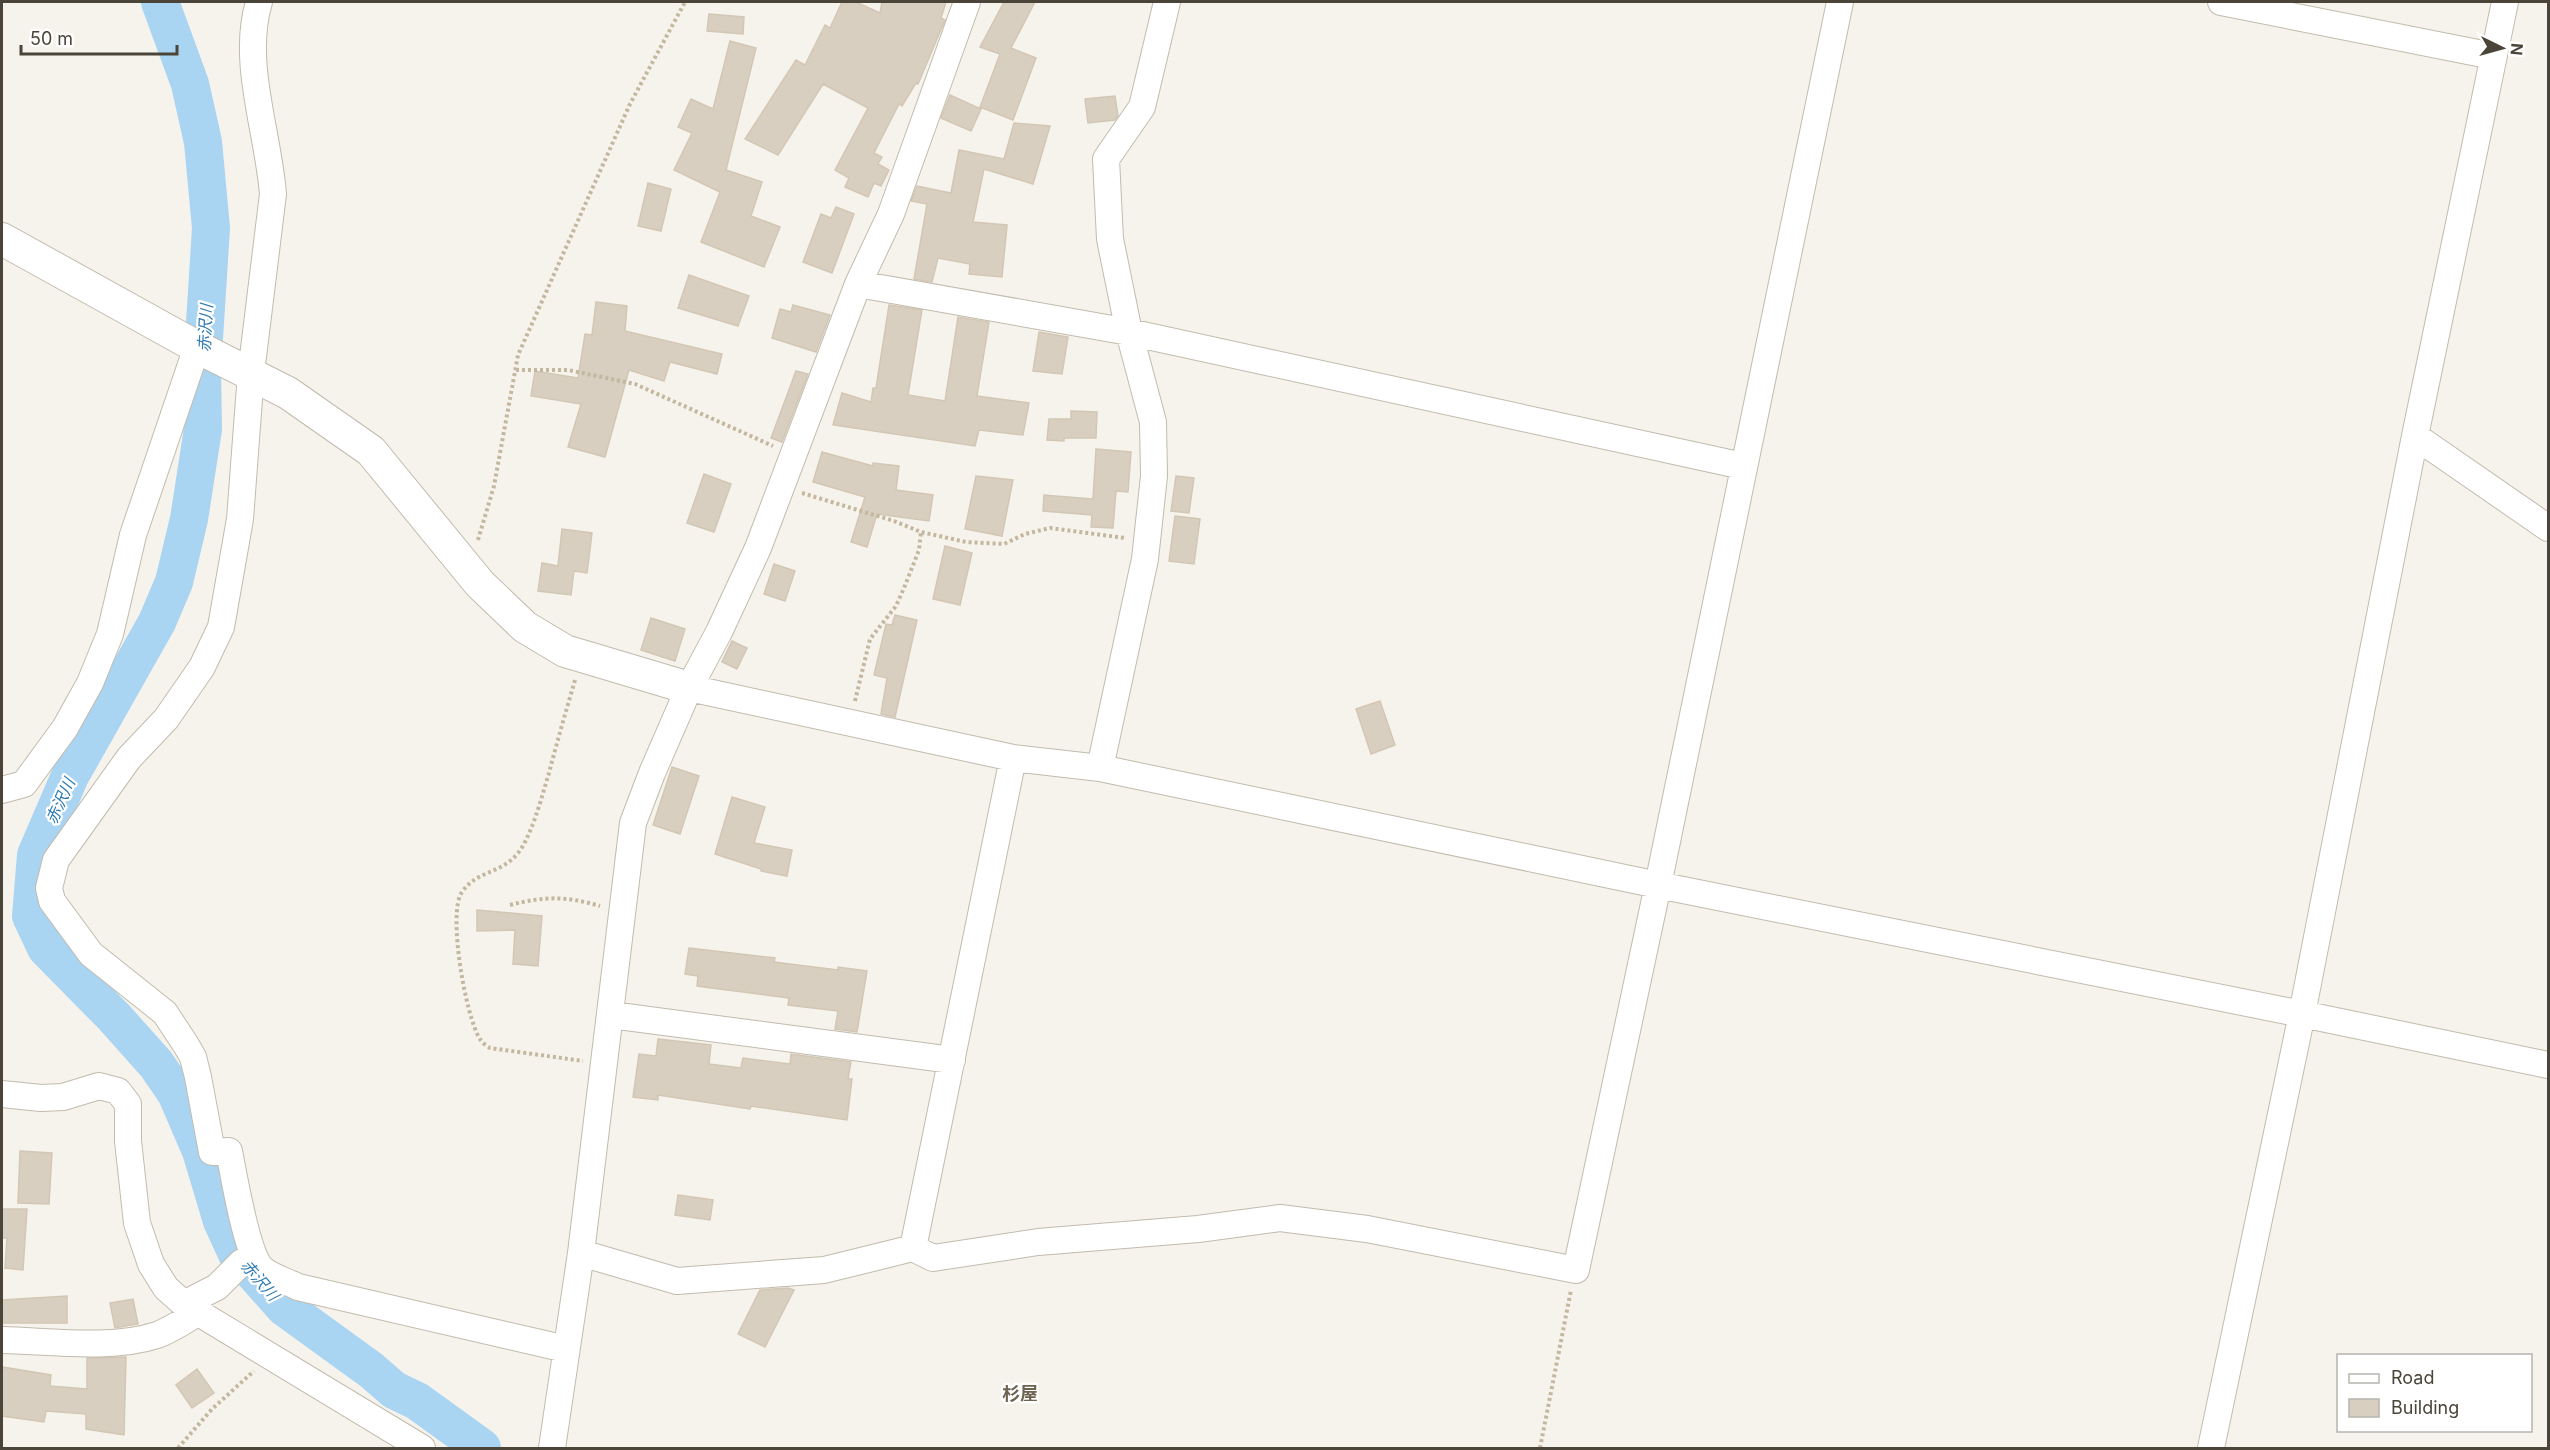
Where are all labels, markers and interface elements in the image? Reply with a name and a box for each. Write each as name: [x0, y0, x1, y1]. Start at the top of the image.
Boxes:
scale bar: [21, 18, 177, 56]
north arrow: [2472, 18, 2532, 78]
text: 50 m: [30, 28, 73, 49]
text: N: [2506, 42, 2527, 56]
water label: 赤沢川: [194, 302, 216, 352]
water label: 赤沢川: [41, 773, 80, 827]
water label: 赤沢川: [237, 1255, 285, 1306]
legend: [2337, 1354, 2532, 1432]
text: Road: [2391, 1367, 2434, 1388]
district label: 杉屋: [1002, 1383, 1038, 1404]
text: Building: [2391, 1397, 2459, 1418]

